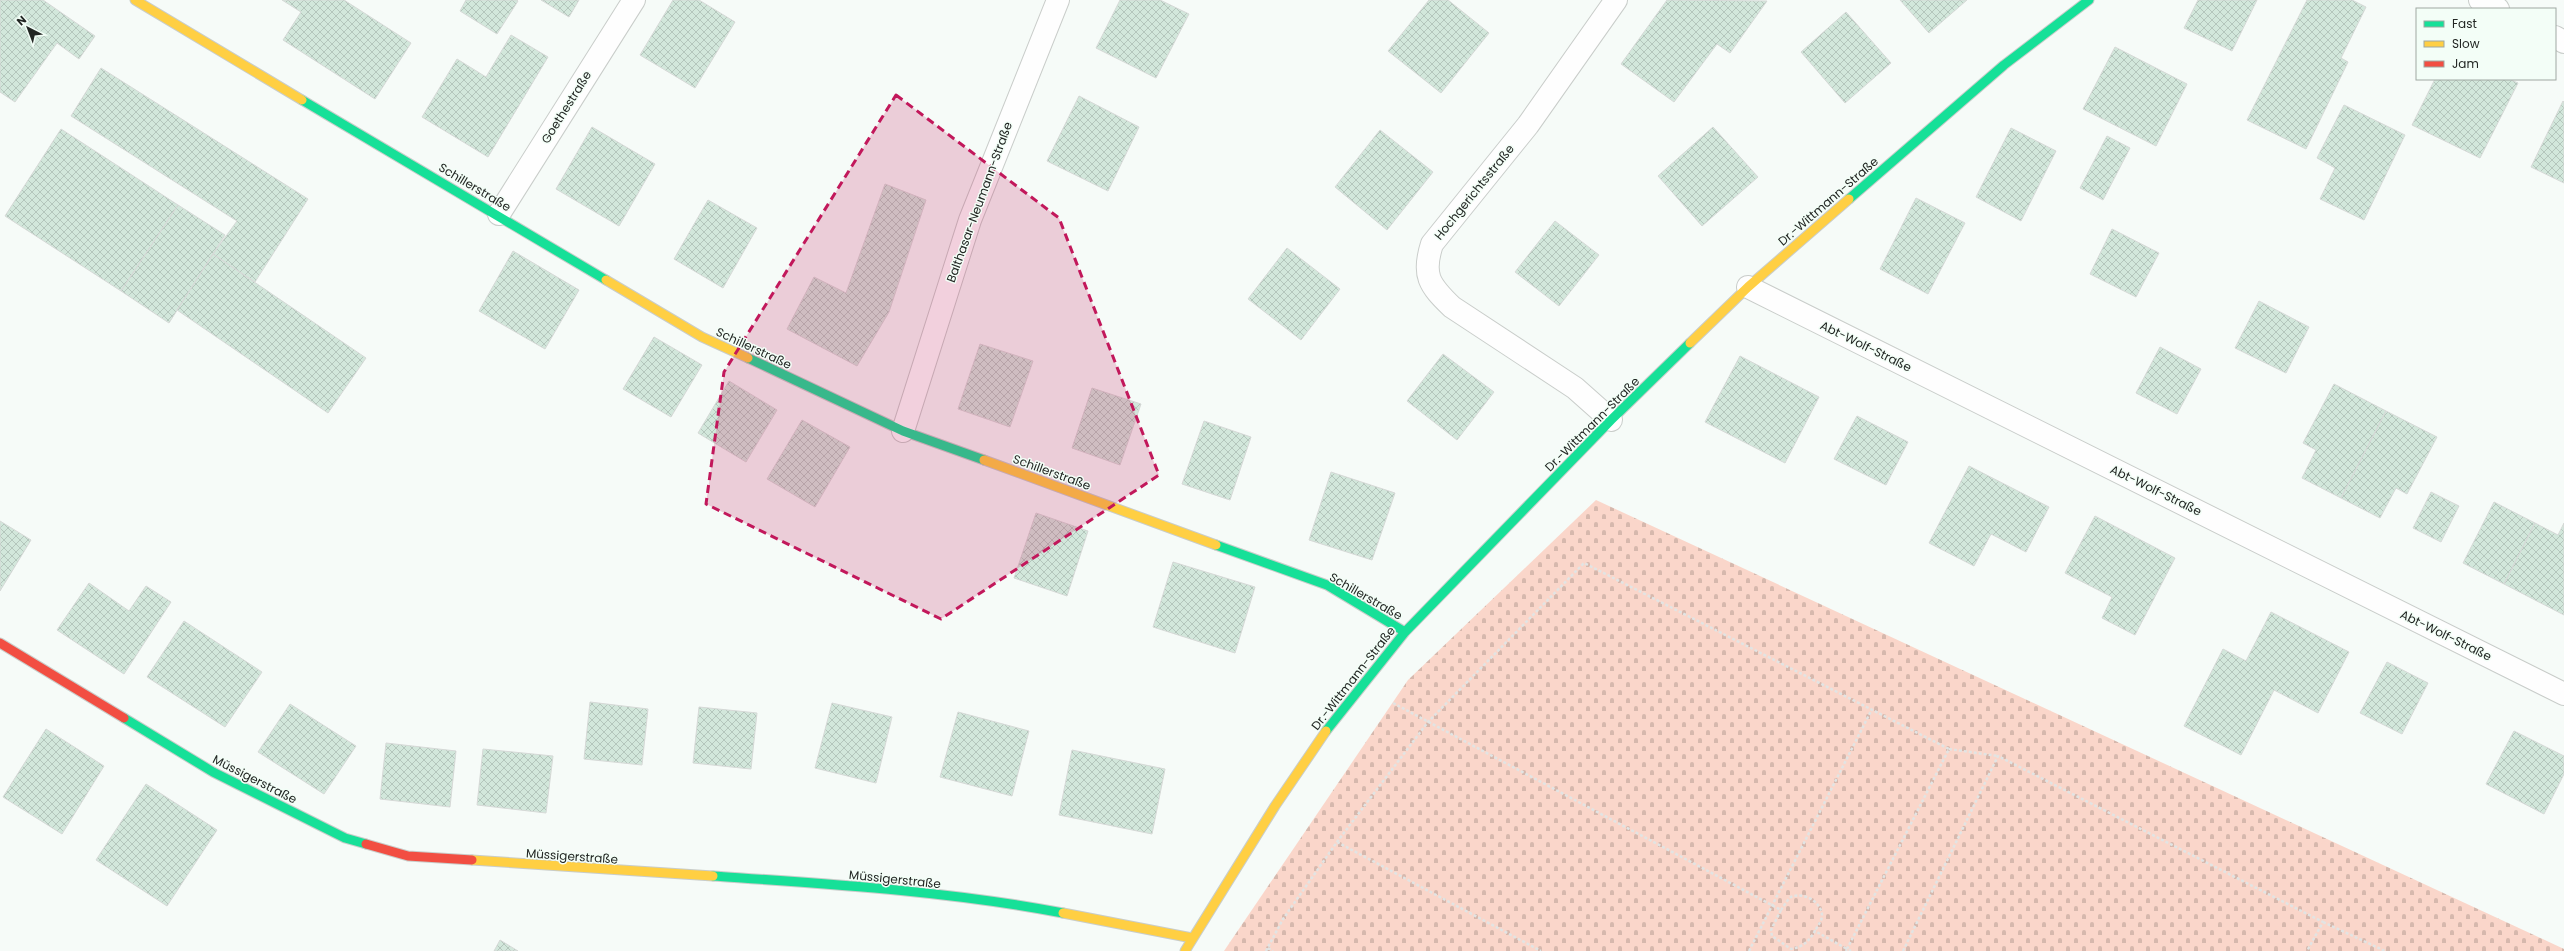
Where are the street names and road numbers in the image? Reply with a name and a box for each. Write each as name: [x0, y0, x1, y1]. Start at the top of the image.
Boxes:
street label: Goethestraße: [537, 67, 595, 147]
street label: Balthasar-Neumann-Straße: [942, 119, 1016, 285]
street label: Hochgerichtsstraße: [1430, 141, 1518, 243]
street label: Dr.-Wittmann-Straße: [1774, 153, 1882, 249]
street label: Schillerstraße: [436, 159, 514, 215]
street label: Abt-Wolf-Straße: [1817, 317, 1915, 375]
street label: Schillerstraße: [713, 323, 795, 373]
street label: Dr.-Wittmann-Straße: [1541, 373, 1643, 475]
street label: Schillerstraße: [1011, 450, 1093, 494]
street label: Abt-Wolf-Straße: [2107, 461, 2205, 519]
street label: Schillerstraße: [1326, 568, 1406, 624]
street label: Abt-Wolf-Straße: [2397, 606, 2495, 664]
street label: Dr.-Wittmann-Straße: [1307, 623, 1399, 733]
street label: Müssigerstraße: [210, 750, 300, 808]
street label: Müssigerstraße: [525, 844, 619, 868]
street label: Müssigerstraße: [848, 866, 942, 892]

